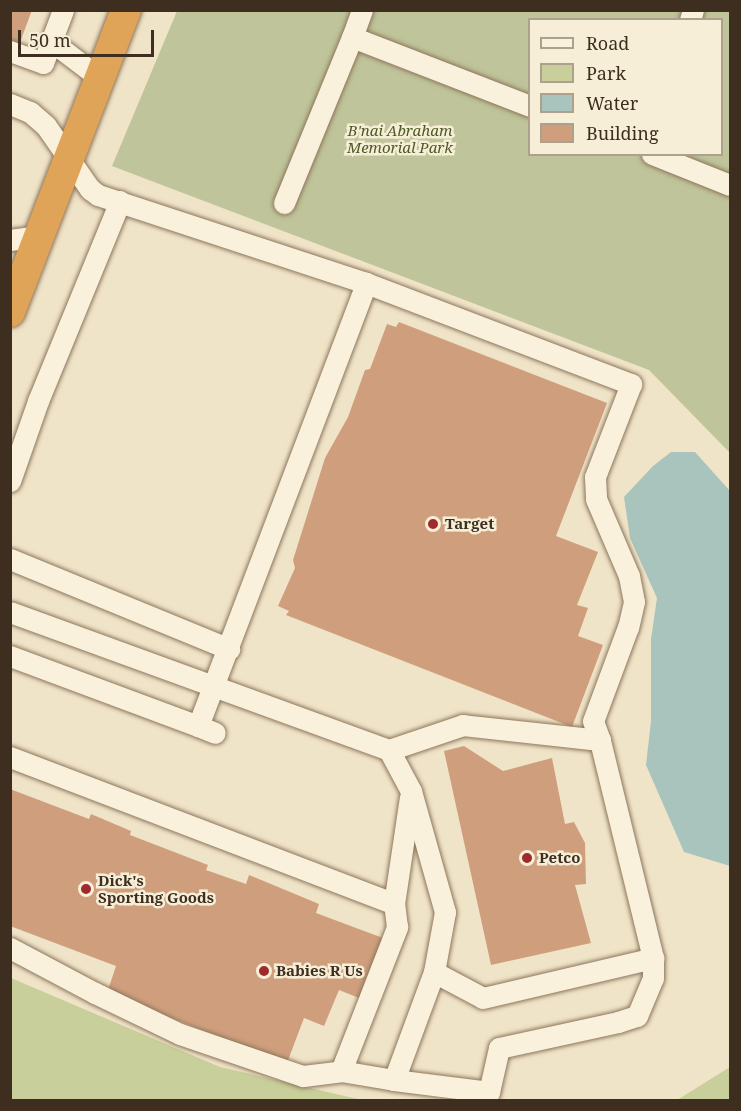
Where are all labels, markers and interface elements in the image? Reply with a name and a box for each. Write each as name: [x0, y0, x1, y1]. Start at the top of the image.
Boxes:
scale bar: [21, 18, 158, 56]
legend: [528, 18, 723, 156]
text: 50 m: [29, 28, 71, 52]
text: Road: [586, 31, 629, 55]
text: Park: [586, 61, 626, 85]
text: Water: [586, 91, 638, 115]
park label: B'nai Abraham Memorial Park: [347, 121, 453, 156]
text: Building: [586, 121, 659, 145]
place label: Target: [445, 515, 494, 533]
marker: Target: [426, 517, 440, 531]
place label: Petco: [539, 849, 580, 867]
marker: Petco: [520, 851, 534, 865]
place label: Dick's Sporting Goods: [98, 871, 214, 906]
marker: Dick's Sporting Goods: [79, 882, 93, 896]
place label: Babies R Us: [276, 962, 363, 980]
marker: Babies R Us: [257, 964, 271, 978]

